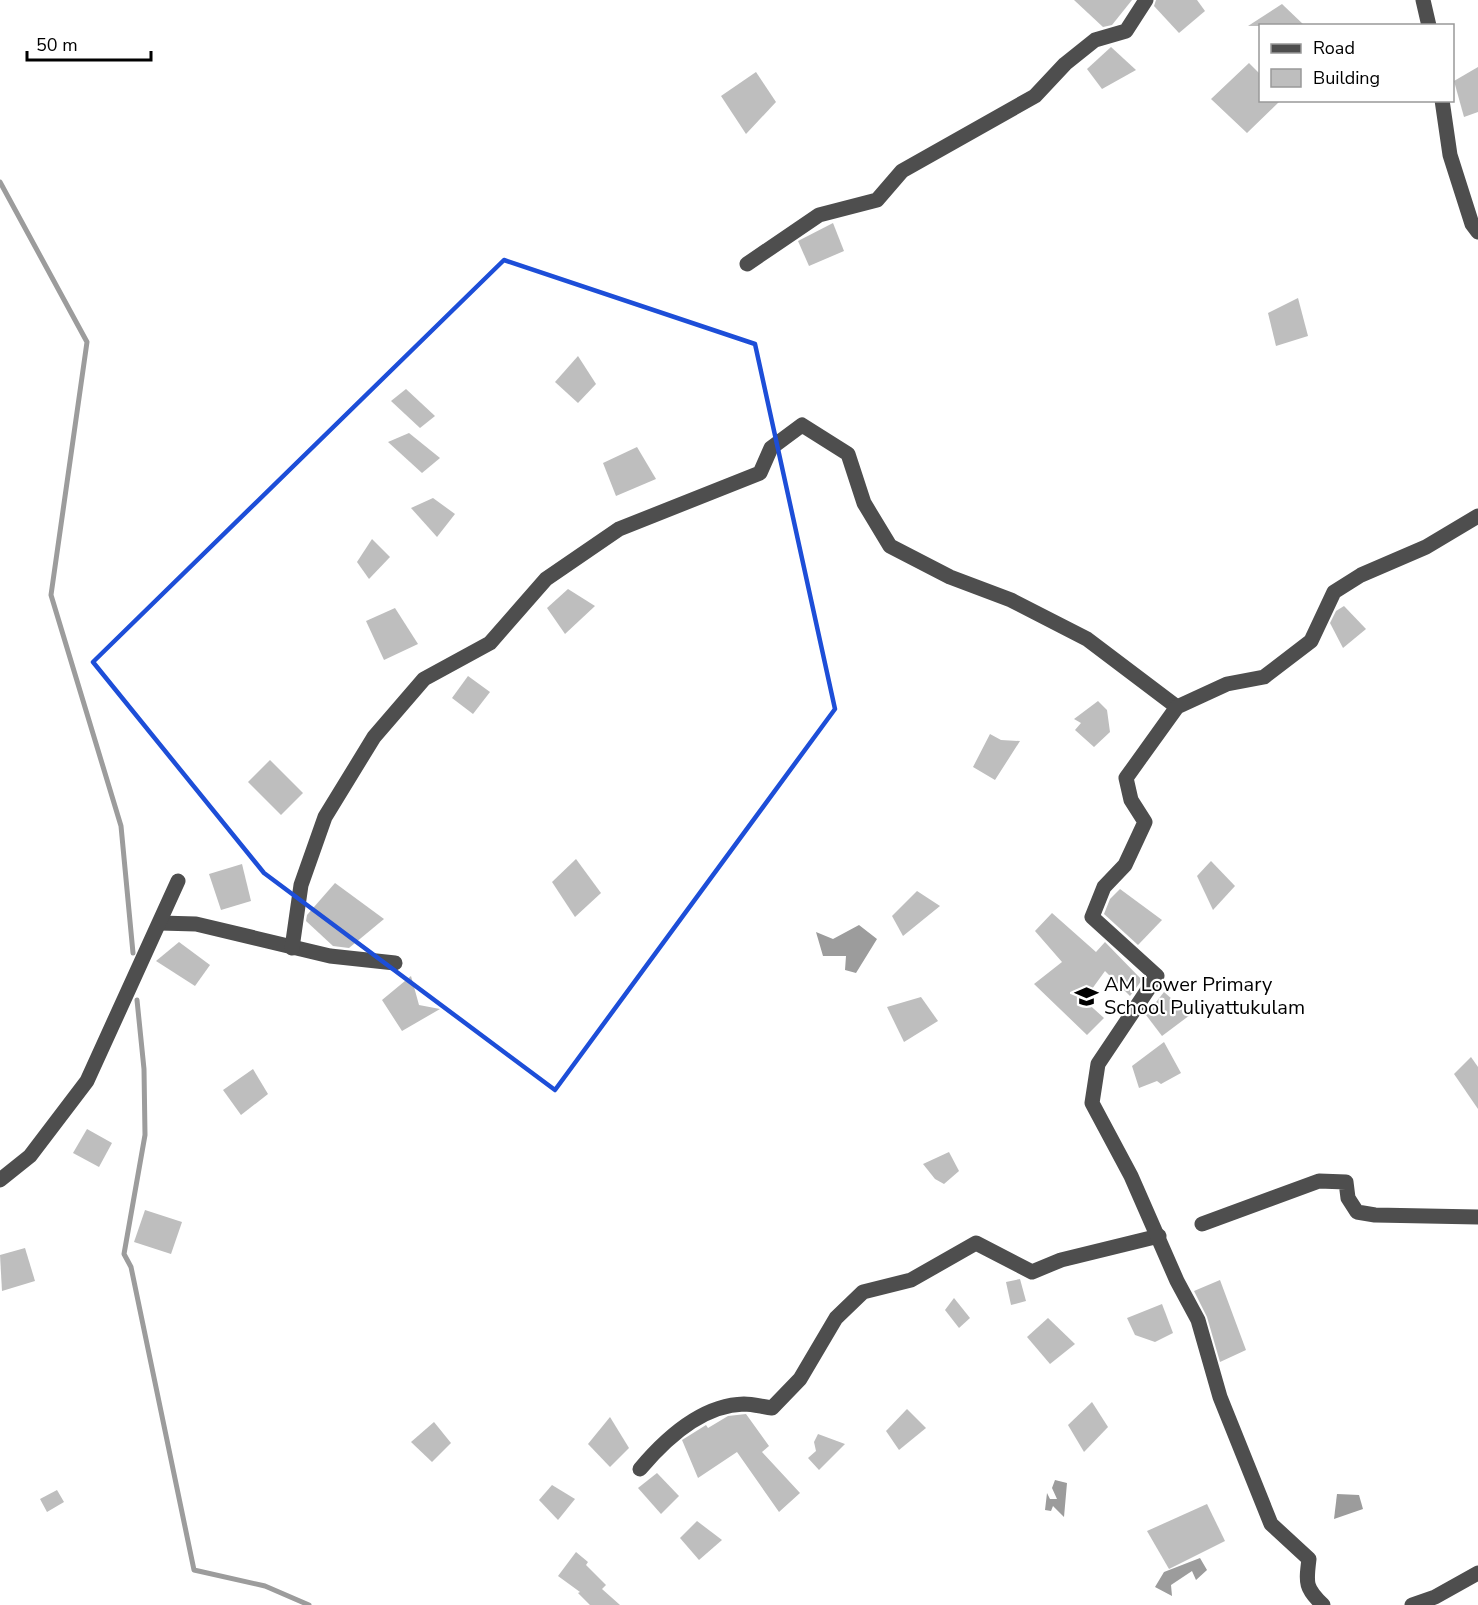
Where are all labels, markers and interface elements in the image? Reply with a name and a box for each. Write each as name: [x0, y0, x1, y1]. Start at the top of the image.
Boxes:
scale bar: [27, 24, 152, 62]
legend: [1259, 24, 1454, 102]
text: 50 m: [36, 33, 78, 57]
text: Road: [1313, 36, 1355, 60]
text: Building: [1313, 66, 1380, 90]
place label: AM Lower Primary School Puliyattukulam: [1104, 971, 1305, 1021]
school or university icon: AM Lower Primary School Puliyattukulam: [1073, 983, 1099, 1009]

